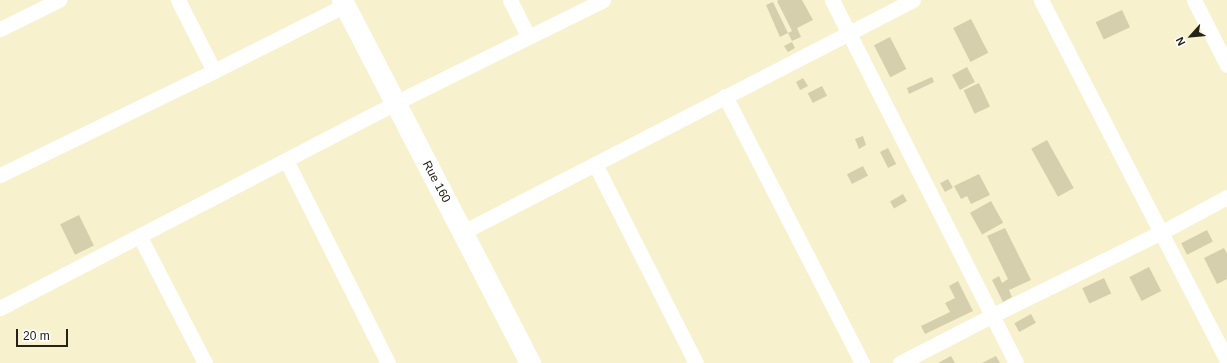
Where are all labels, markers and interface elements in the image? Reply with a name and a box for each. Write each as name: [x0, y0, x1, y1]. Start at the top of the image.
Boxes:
north arrow: [1171, 16, 1211, 56]
text: N: [1173, 35, 1187, 48]
street label: Rue 160: [419, 159, 453, 205]
scale bar: [18, 321, 70, 347]
text: 20 m: [23, 329, 50, 343]

